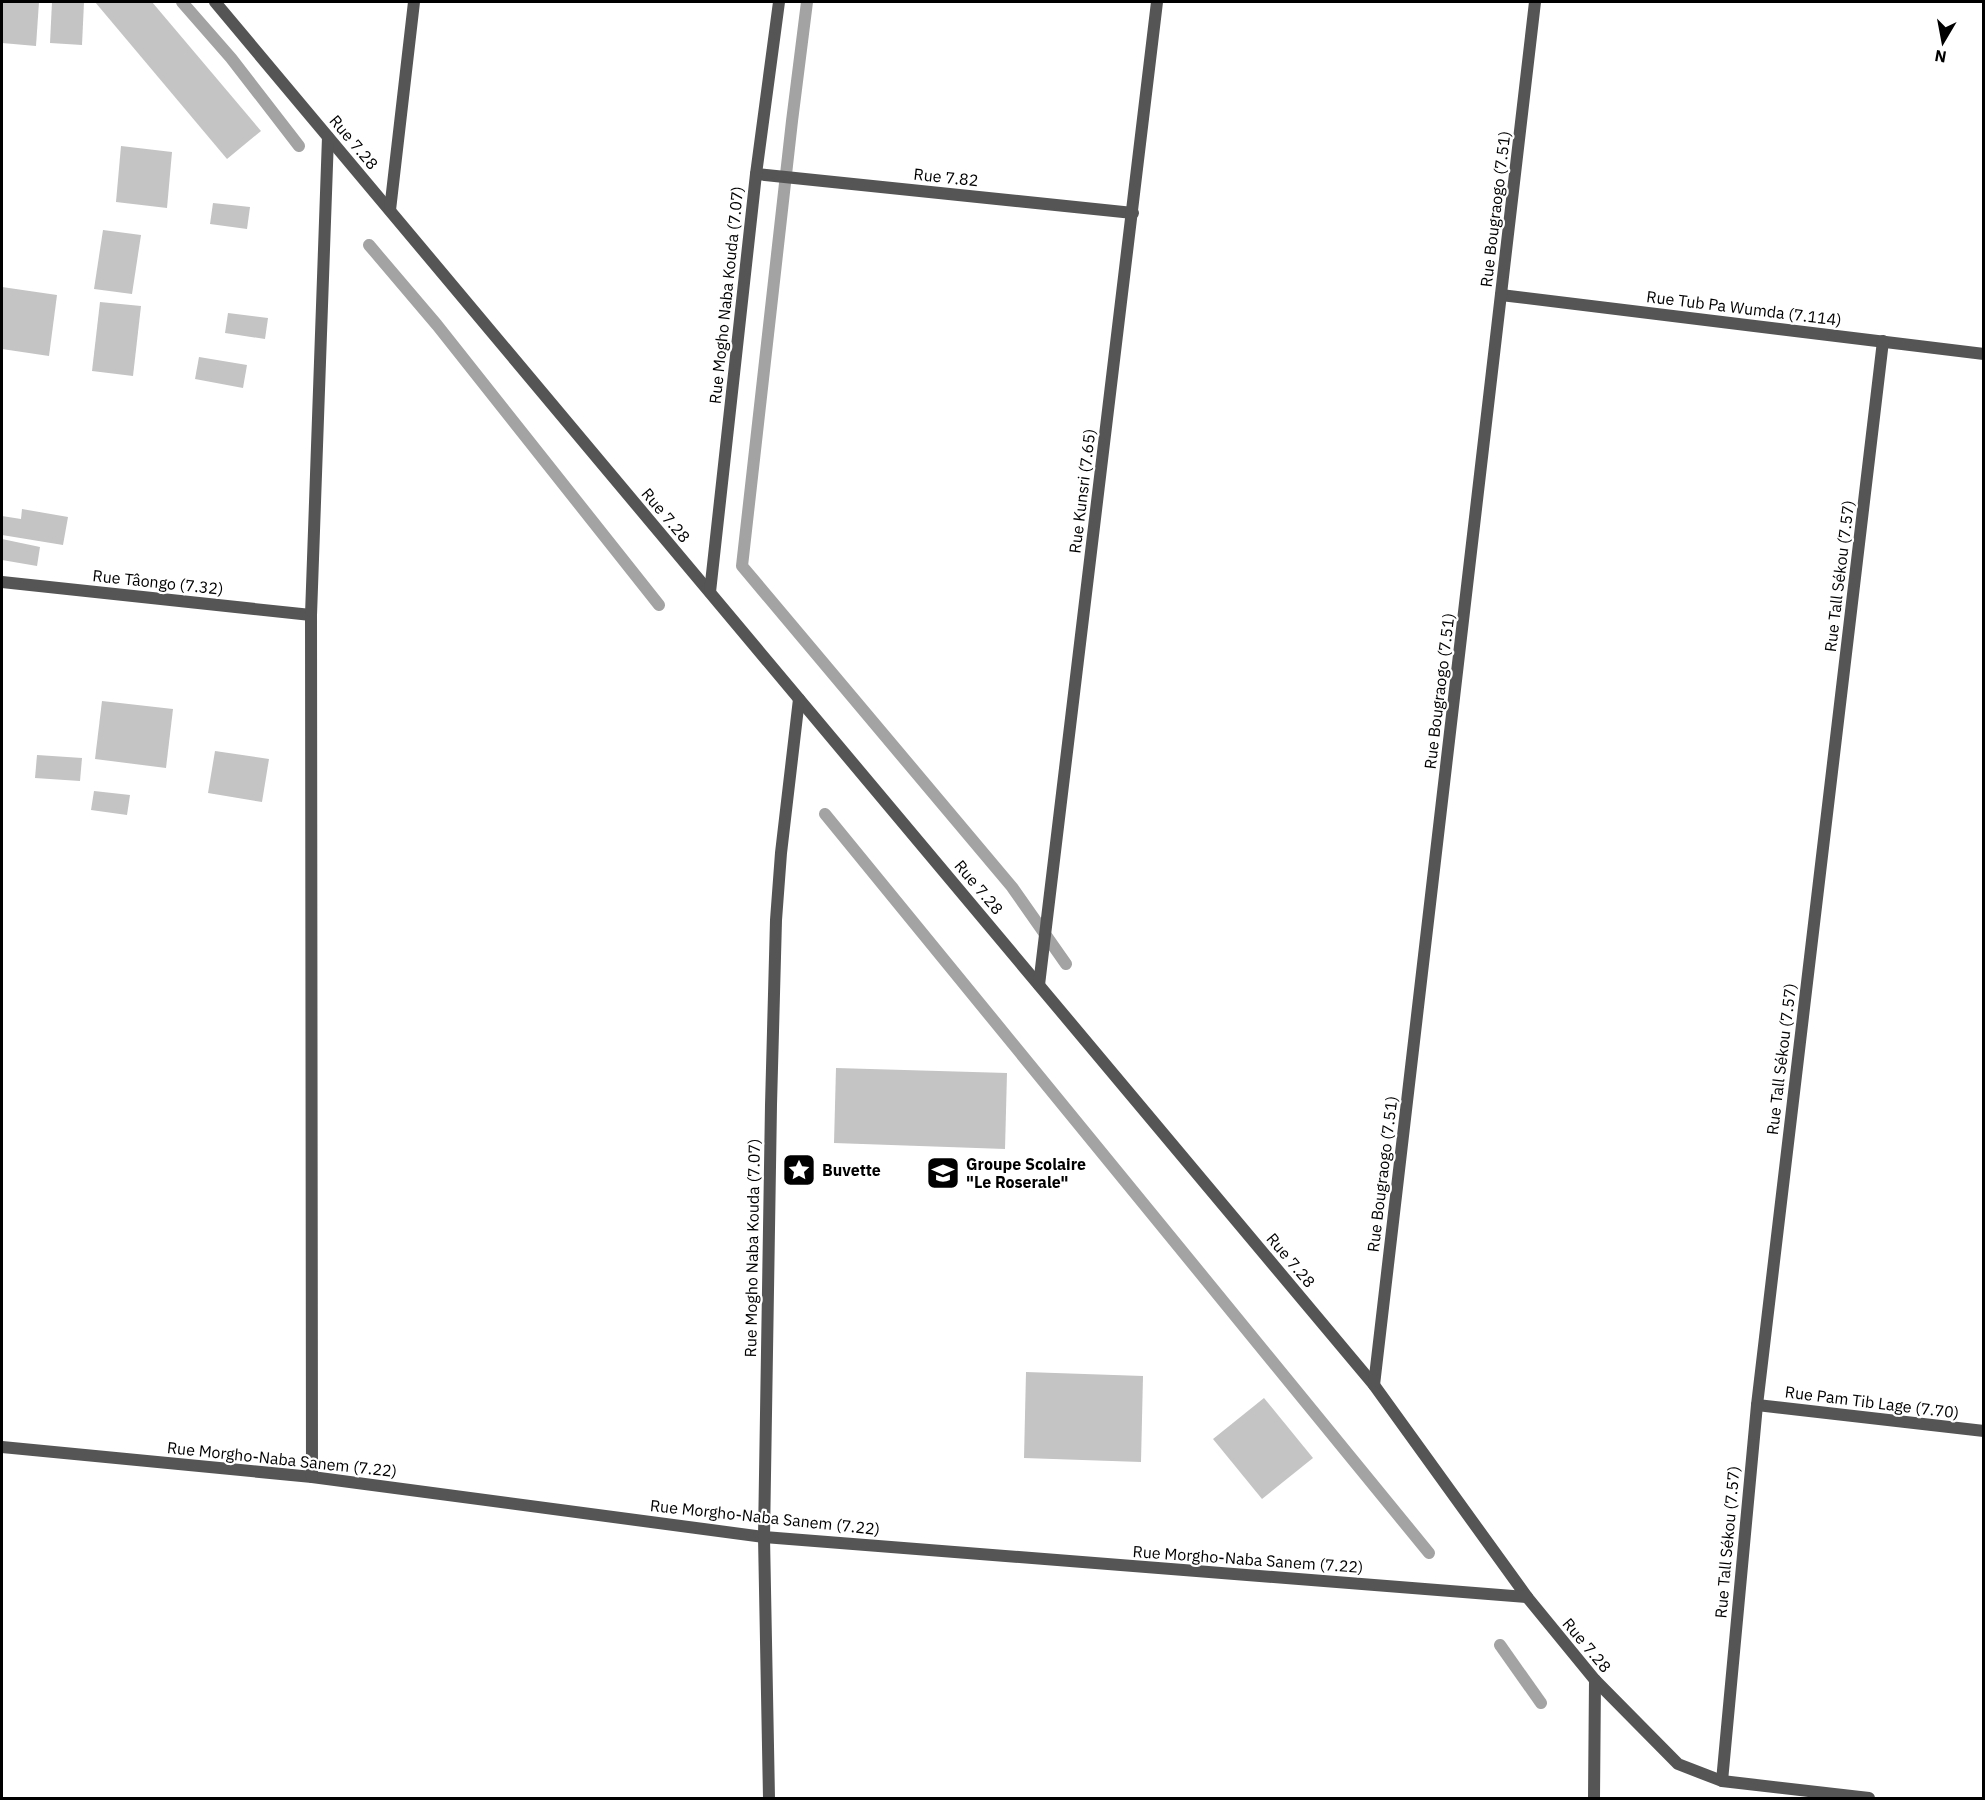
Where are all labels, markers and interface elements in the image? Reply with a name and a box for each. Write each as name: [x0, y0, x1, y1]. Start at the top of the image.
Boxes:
north arrow: [1913, 12, 1973, 72]
text: N: [1933, 46, 1948, 68]
street label: Rue 7.28: [325, 111, 383, 173]
street label: Rue Bougraogo (7.51): [1476, 130, 1514, 288]
street label: Rue 7.82: [913, 164, 979, 190]
street label: Rue Mogho Naba Kouda (7.07): [705, 185, 747, 405]
street label: Rue Tub Pa Wumda (7.114): [1645, 286, 1843, 330]
street label: Rue Kunsri (7.65): [1064, 428, 1100, 554]
street label: Rue 7.28: [637, 484, 695, 546]
street label: Rue Tall Sékou (7.57): [1820, 499, 1858, 653]
street label: Rue Tâongo (7.32): [92, 565, 224, 599]
street label: Rue Bougraogo (7.51): [1420, 612, 1458, 770]
street label: Rue 7.28: [950, 856, 1008, 918]
street label: Rue Tall Sékou (7.57): [1762, 982, 1800, 1136]
street label: Rue Bougraogo (7.51): [1363, 1095, 1401, 1253]
street label: Rue Mogho Naba Kouda (7.07): [740, 1138, 764, 1358]
place icon: Buvette: [781, 1152, 817, 1188]
place label: Groupe Scolaire "Le Roserale": [966, 1154, 1086, 1192]
school or university icon: Groupe Scolaire "Le Roserale": [925, 1155, 961, 1191]
place label: Buvette: [822, 1160, 881, 1180]
street label: Rue 7.28: [1262, 1229, 1320, 1291]
street label: Rue Pam Tib Lage (7.70): [1784, 1381, 1960, 1423]
street label: Rue Morgho-Naba Sanem (7.22): [166, 1437, 398, 1481]
street label: Rue Tall Sékou (7.57): [1710, 1465, 1744, 1619]
street label: Rue Morgho-Naba Sanem (7.22): [649, 1495, 881, 1539]
street label: Rue Morgho-Naba Sanem (7.22): [1132, 1541, 1364, 1577]
street label: Rue 7.28: [1558, 1614, 1616, 1676]

